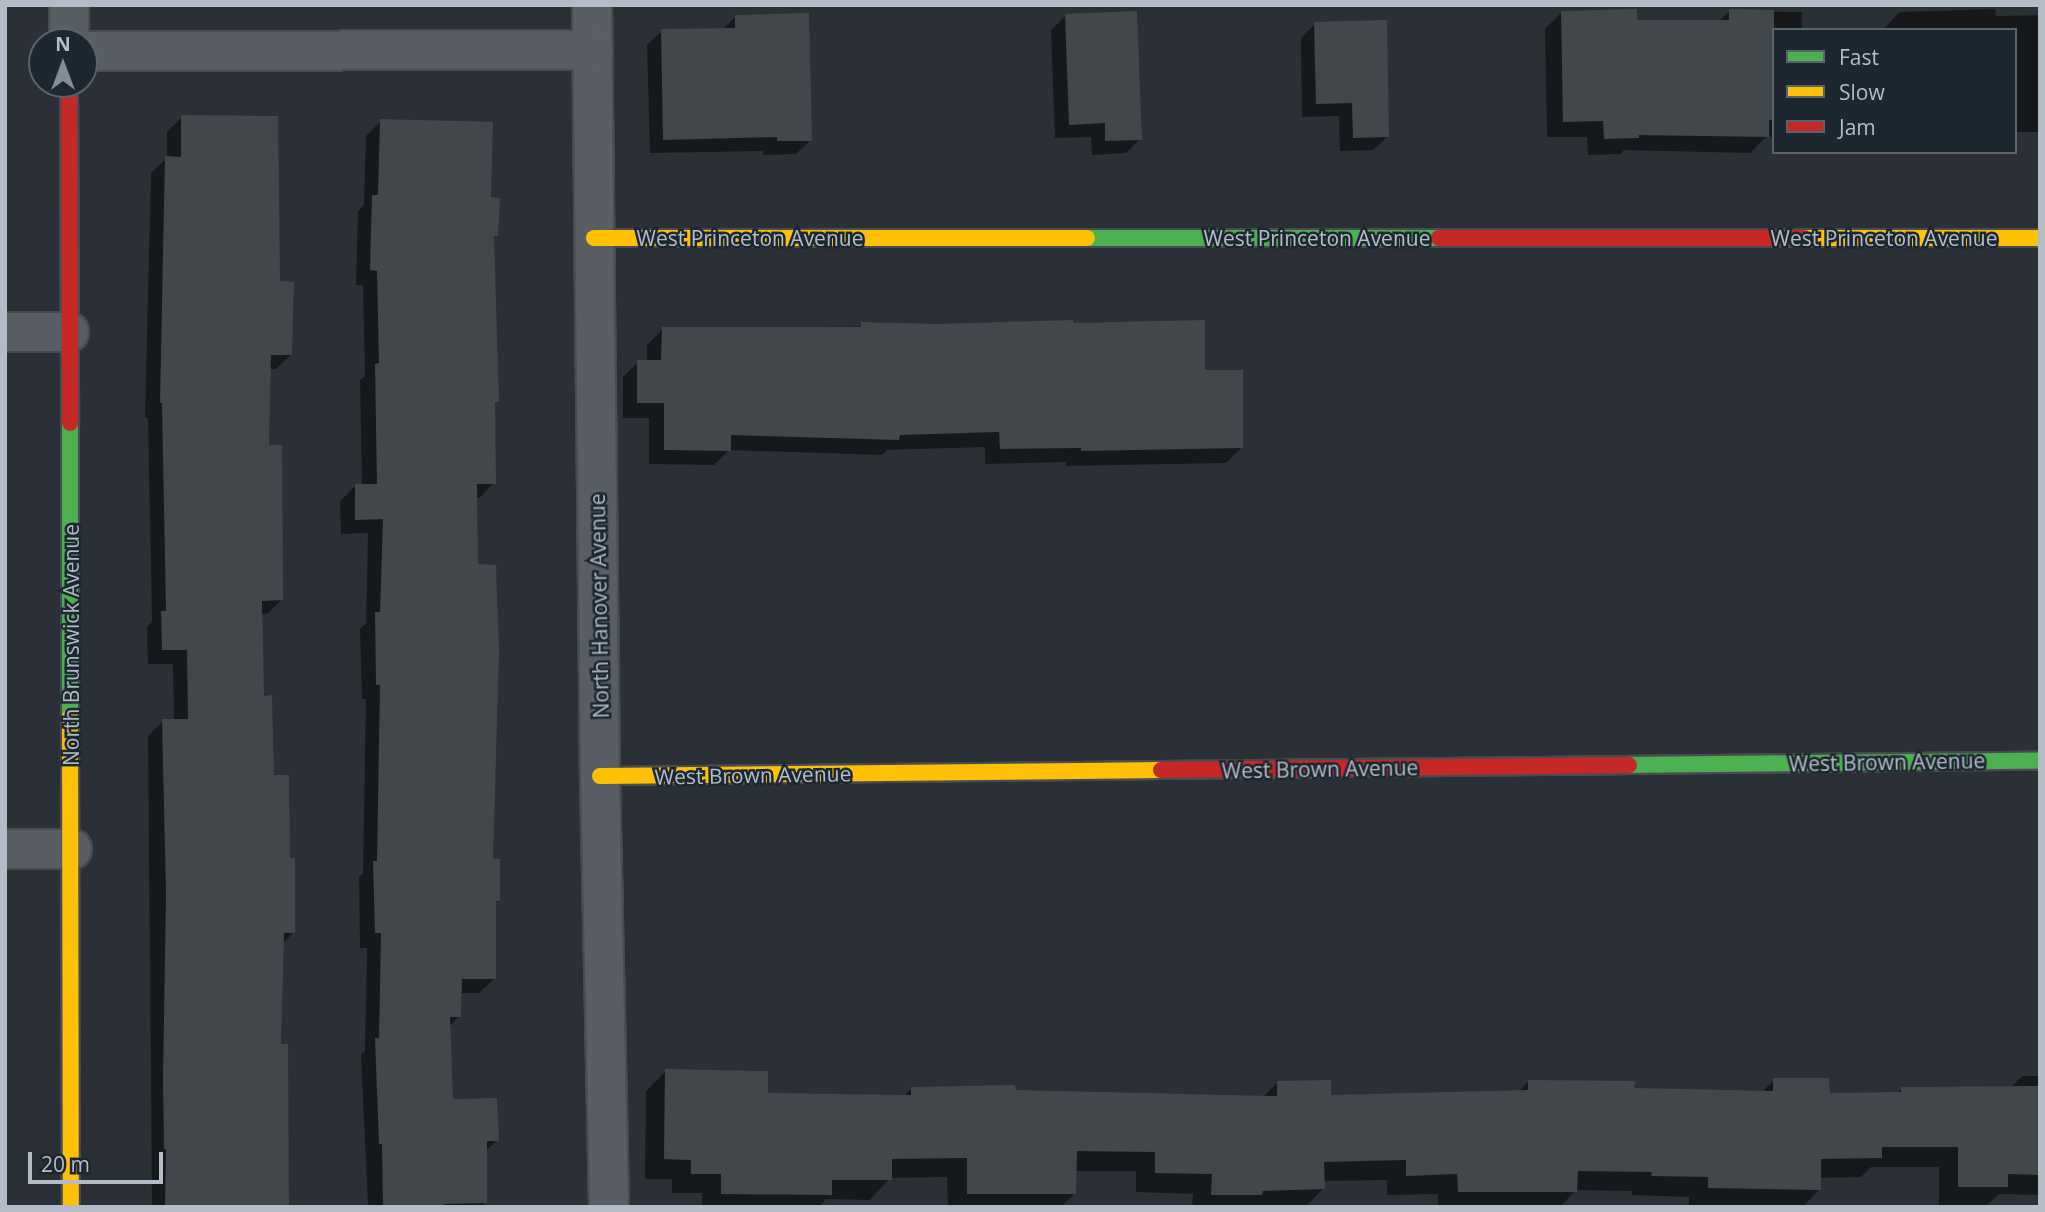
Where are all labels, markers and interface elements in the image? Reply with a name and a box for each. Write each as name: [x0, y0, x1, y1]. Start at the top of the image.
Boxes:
north arrow: [28, 28, 98, 98]
legend: [1772, 28, 2017, 154]
text: N: [55, 31, 71, 57]
text: Fast: [1839, 43, 1879, 71]
text: Slow: [1839, 78, 1885, 106]
text: Jam: [1839, 113, 1876, 141]
street label: West Princeton Avenue: [637, 225, 863, 251]
street label: West Princeton Avenue: [1204, 225, 1430, 251]
street label: West Princeton Avenue: [1771, 225, 1997, 251]
street label: North Hanover Avenue: [584, 493, 614, 719]
street label: North Brunswick Avenue: [58, 524, 84, 766]
street label: West Brown Avenue: [1788, 748, 1986, 776]
street label: West Brown Avenue: [1221, 755, 1419, 783]
street label: West Brown Avenue: [654, 761, 852, 789]
scale bar: [32, 1138, 166, 1182]
text: 20 m: [41, 1150, 90, 1178]

